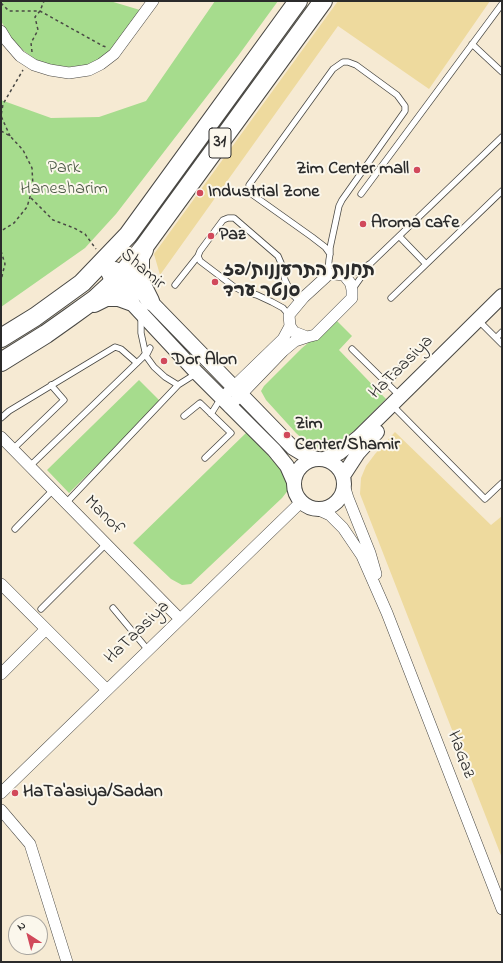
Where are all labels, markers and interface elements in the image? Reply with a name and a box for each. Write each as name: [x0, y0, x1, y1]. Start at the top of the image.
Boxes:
road number: 31: [209, 128, 231, 158]
park label: Park Hanesharim: [20, 158, 108, 200]
place label: Zim Center mall: [296, 159, 409, 181]
marker: Zim Center mall: [412, 165, 422, 175]
place label: Industrial Zone: [208, 182, 319, 204]
marker: Industrial Zone: [195, 188, 205, 198]
place label: Aroma cafe: [371, 213, 459, 235]
marker: Aroma cafe: [358, 219, 368, 229]
place label: Paz: [219, 225, 246, 247]
marker: Paz: [206, 231, 216, 241]
street label: Shamir: [115, 245, 169, 295]
place label: תחנת התרעננות/פז סנטר ערד: [223, 261, 375, 304]
marker: תחנת התרעננות/פז סנטר ערד: [210, 277, 220, 287]
street label: HaTaasiya: [365, 331, 439, 405]
place label: Dor Alon: [172, 350, 237, 372]
marker: Dor Alon: [159, 356, 169, 366]
place label: Zim Center/Shamir: [295, 414, 400, 456]
marker: Zim Center/Shamir: [282, 430, 292, 440]
street label: Manof: [79, 492, 127, 540]
street label: HaTaasiya: [101, 597, 175, 669]
street label: HaGaz: [441, 728, 479, 782]
place label: HaTa'asiya/Sadan: [23, 782, 162, 804]
marker: HaTa'asiya/Sadan: [10, 788, 20, 798]
north arrow: [8, 915, 48, 955]
text: N: [14, 917, 29, 935]

